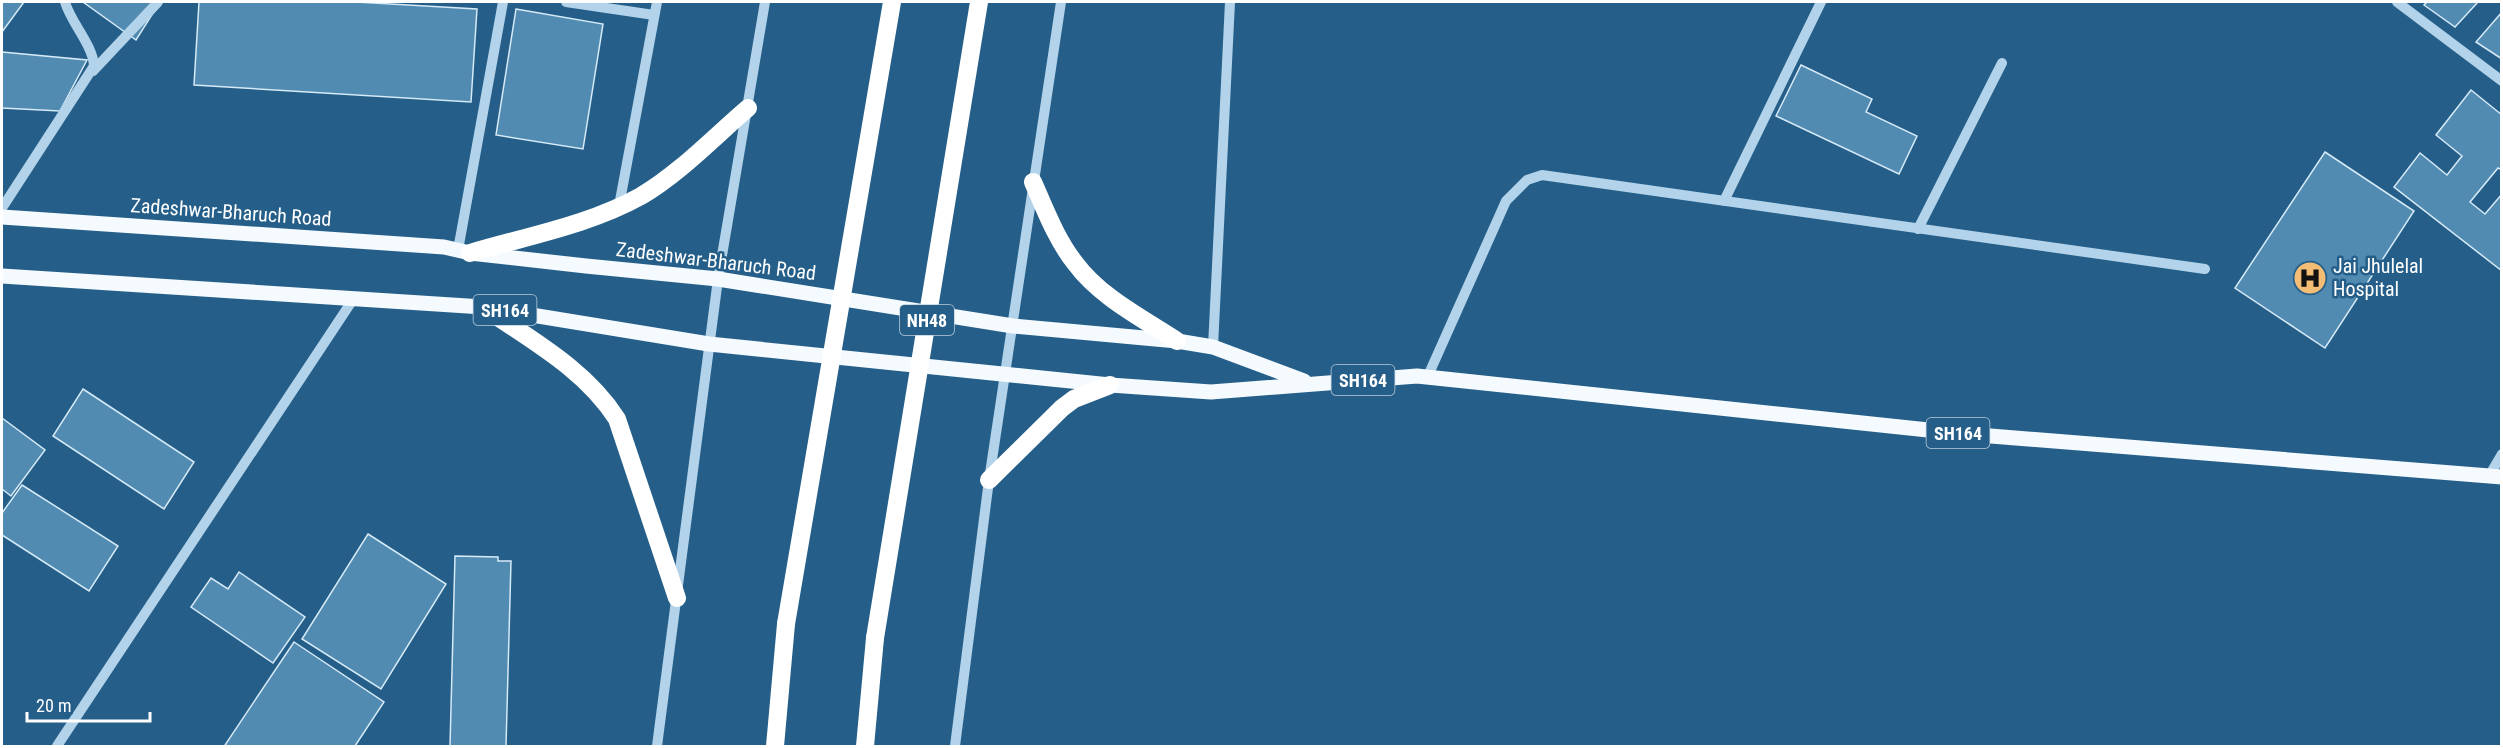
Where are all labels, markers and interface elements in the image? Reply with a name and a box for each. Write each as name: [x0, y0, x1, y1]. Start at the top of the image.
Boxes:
street label: Zadeshwar-Bharuch Road: [130, 193, 332, 231]
street label: Zadeshwar-Bharuch Road: [615, 237, 817, 285]
place label: Jai Jhulelal Hospital: [2333, 254, 2423, 301]
hospital icon: Jai Jhulelal Hospital: [2292, 260, 2328, 296]
road number: SH164: [474, 295, 536, 325]
road number: NH48: [900, 305, 954, 335]
road number: SH164: [1332, 365, 1394, 395]
road number: SH164: [1926, 418, 1990, 448]
scale bar: [27, 685, 150, 723]
text: 20 m: [36, 695, 71, 716]

